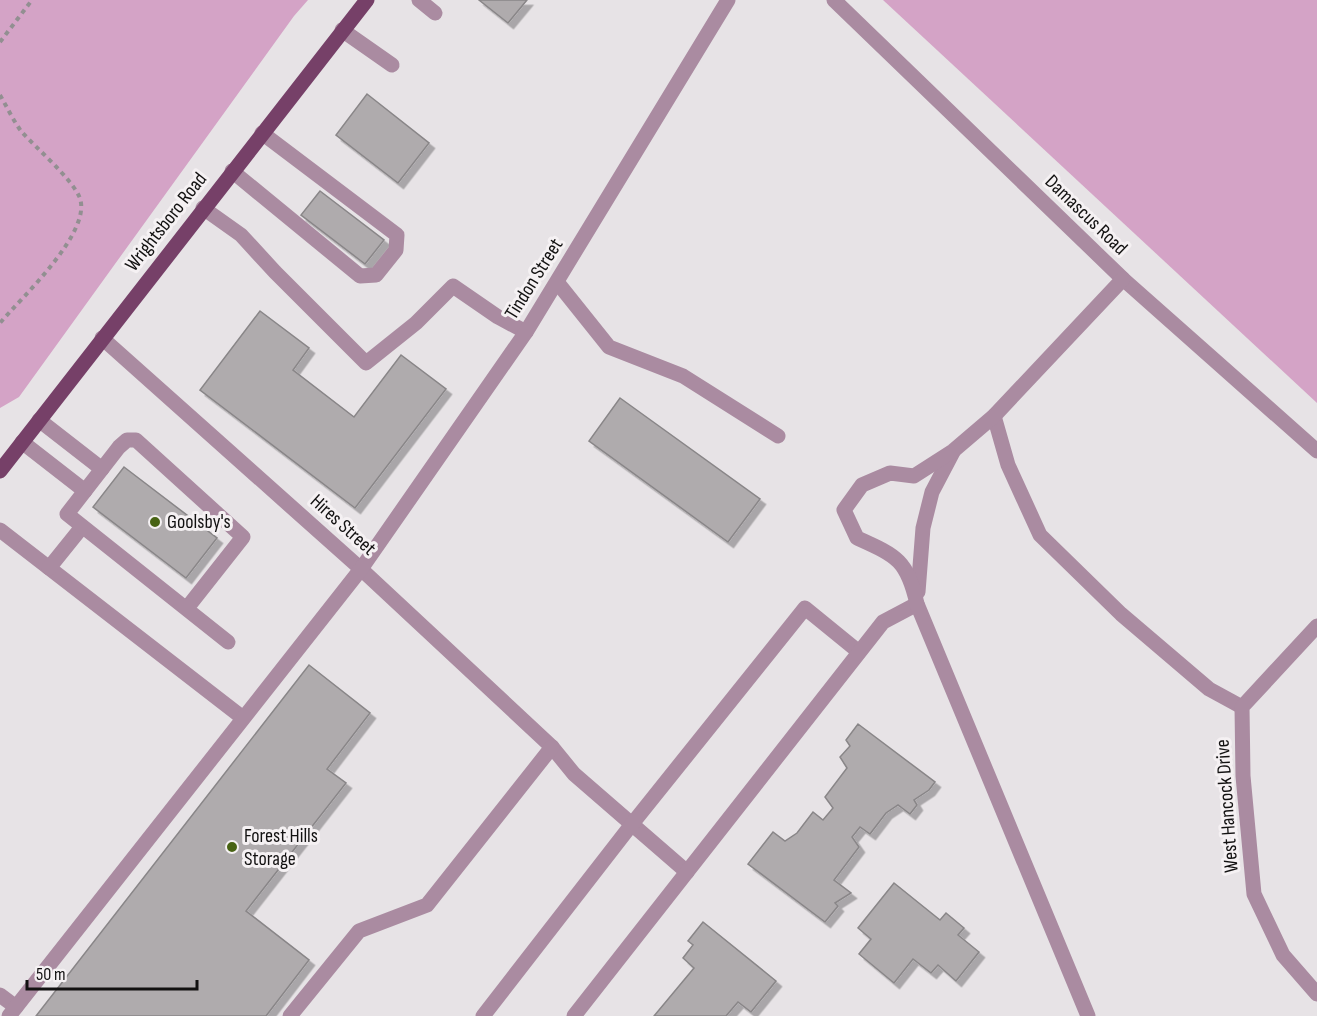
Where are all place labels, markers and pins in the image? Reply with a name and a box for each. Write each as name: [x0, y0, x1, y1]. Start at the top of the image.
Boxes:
place label: Goolsby's: [167, 510, 231, 534]
marker: Goolsby's: [148, 515, 162, 529]
place label: Forest Hills Storage: [244, 824, 318, 871]
marker: Forest Hills Storage: [225, 840, 239, 854]

